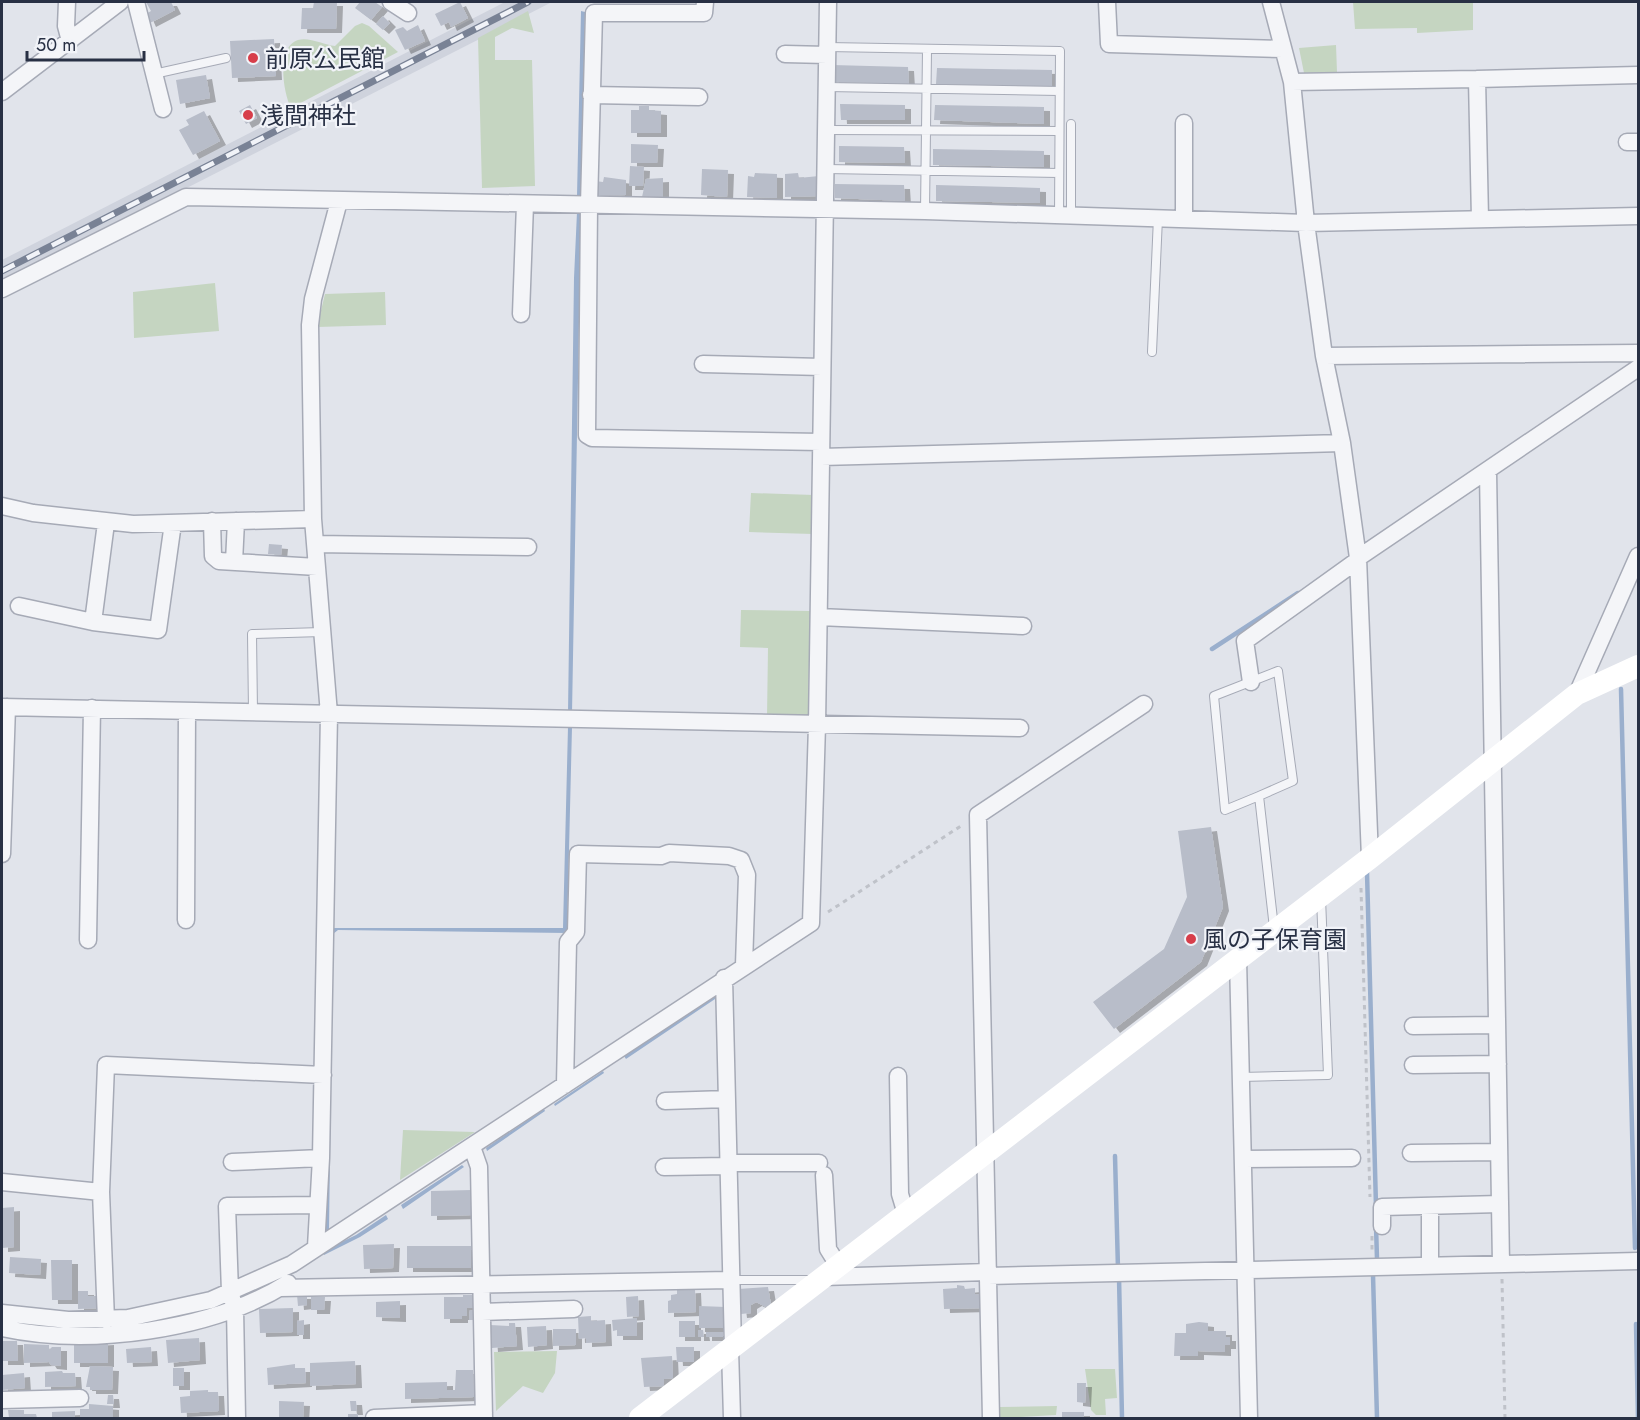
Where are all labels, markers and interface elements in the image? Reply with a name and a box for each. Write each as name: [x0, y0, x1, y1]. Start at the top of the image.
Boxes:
scale bar: [27, 24, 144, 62]
text: 50 m: [36, 32, 76, 58]
place label: 前原公民館: [265, 41, 385, 76]
marker: 前原公民館: [246, 51, 260, 65]
place label: 浅間神社: [260, 98, 356, 133]
marker: 浅間神社: [241, 108, 255, 122]
place label: 風の子保育園: [1203, 922, 1347, 957]
marker: 風の子保育園: [1184, 932, 1198, 946]

